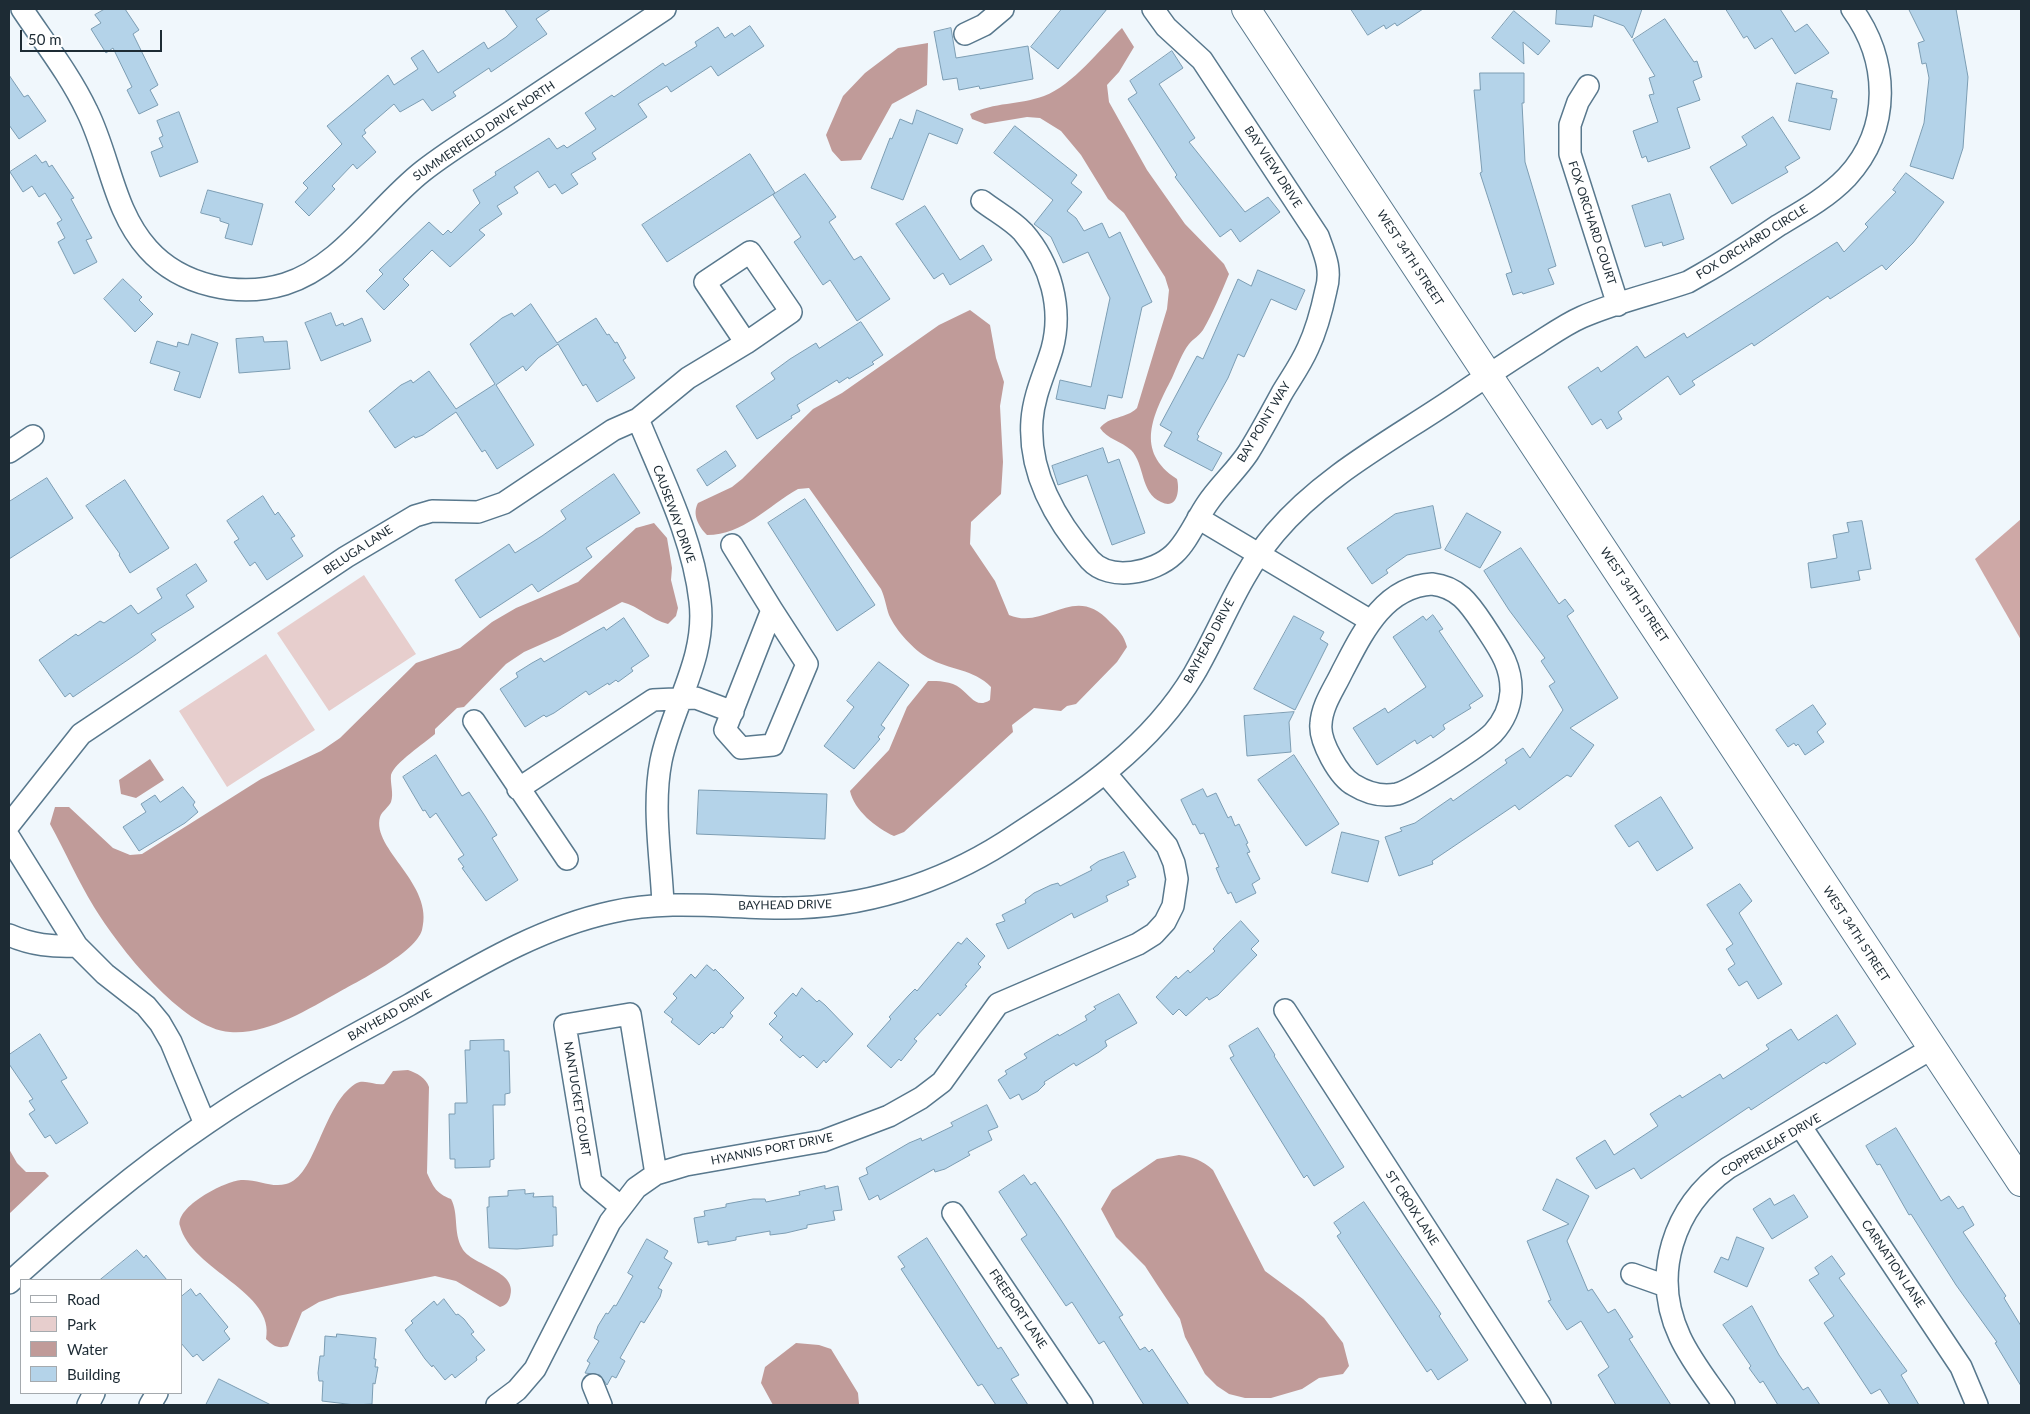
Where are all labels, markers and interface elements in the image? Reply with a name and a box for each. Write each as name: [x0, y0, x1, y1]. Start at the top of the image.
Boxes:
scale bar: [22, 20, 165, 52]
text: 50 m: [28, 30, 62, 48]
street label: SUMMERFIELD DRIVE NORTH: [410, 78, 558, 184]
street label: BAY VIEW DRIVE: [1241, 123, 1305, 211]
street label: FOX ORCHARD COURT: [1565, 159, 1619, 287]
street label: FOX ORCHARD CIRCLE: [1694, 202, 1810, 282]
street label: WEST 34TH STREET: [1374, 207, 1446, 309]
street label: BAY POINT WAY: [1234, 379, 1294, 465]
street label: CAUSEWAY DRIVE: [650, 463, 698, 565]
street label: BELUGA LANE: [321, 522, 395, 578]
street label: WEST 34TH STREET: [1597, 545, 1671, 645]
street label: BAYHEAD DRIVE: [1181, 596, 1237, 686]
street label: WEST 34TH STREET: [1820, 883, 1892, 985]
street label: BAYHEAD DRIVE: [738, 897, 832, 913]
street label: BAYHEAD DRIVE: [345, 986, 435, 1044]
street label: NANTUCKET COURT: [561, 1041, 593, 1157]
street label: COPPERLEAF DRIVE: [1719, 1111, 1823, 1179]
street label: HYANNIS PORT DRIVE: [710, 1130, 834, 1168]
street label: ST CROIX LANE: [1382, 1168, 1442, 1248]
street label: CARNATION LANE: [1858, 1217, 1928, 1311]
street label: FREEPORT LANE: [986, 1267, 1050, 1351]
legend: [20, 1279, 182, 1394]
text: Road: [67, 1290, 100, 1308]
text: Park: [67, 1315, 96, 1333]
text: Water: [67, 1340, 108, 1358]
text: Building: [67, 1365, 120, 1383]

